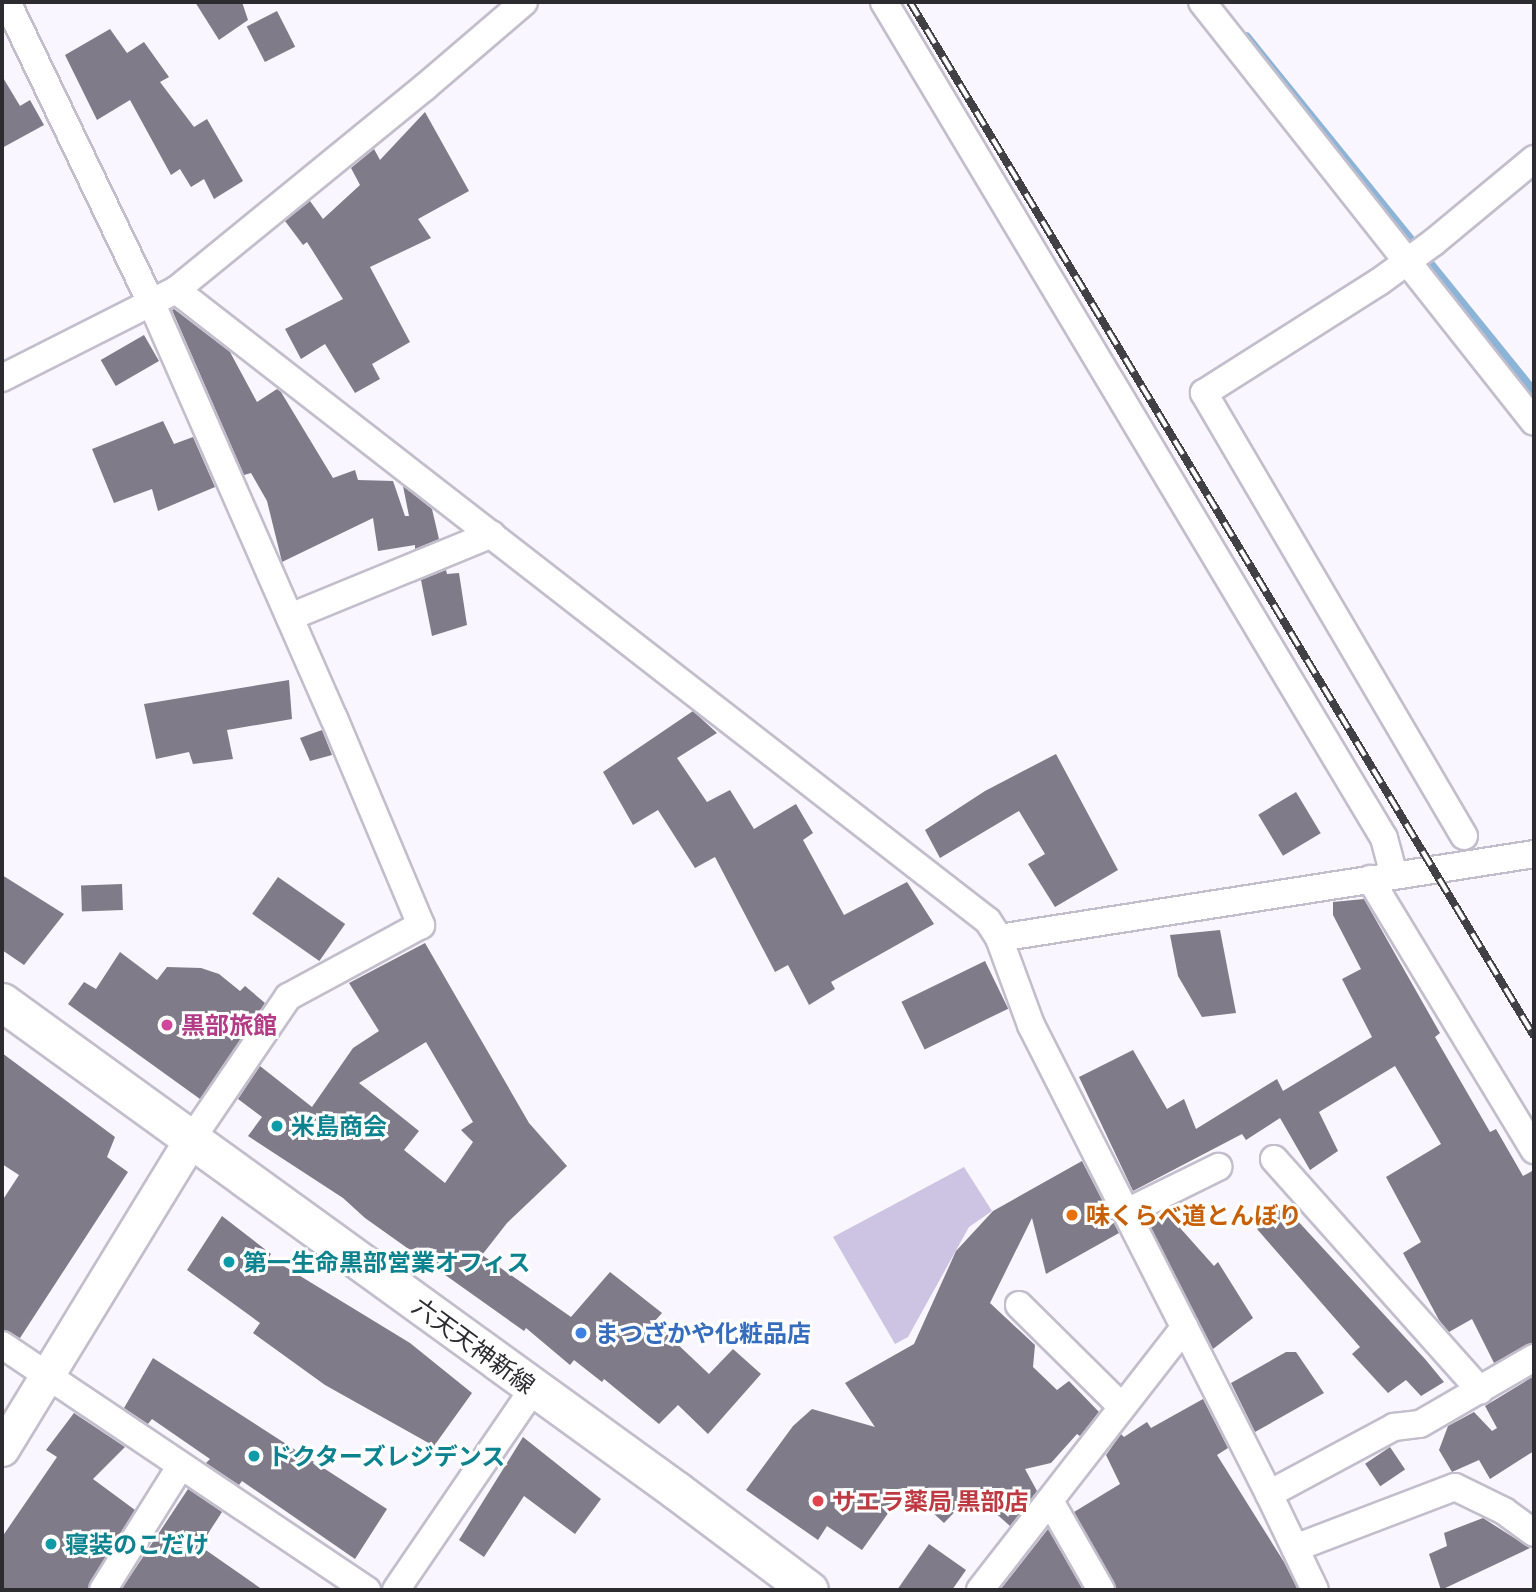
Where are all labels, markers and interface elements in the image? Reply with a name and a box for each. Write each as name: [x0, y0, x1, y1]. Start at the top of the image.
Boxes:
place label: 黒部旅館: [181, 1011, 277, 1039]
marker: 黒部旅館: [159, 1017, 175, 1033]
place label: 米島商会: [291, 1112, 387, 1140]
marker: 米島商会: [269, 1118, 285, 1134]
place label: 味くらべ道とんぼり: [1086, 1201, 1302, 1229]
marker: 味くらべ道とんぼり: [1064, 1207, 1080, 1223]
place label: 第一生命黒部営業オフィス: [243, 1248, 531, 1276]
marker: 第一生命黒部営業オフィス: [221, 1254, 237, 1270]
street label: 六天天神新線: [407, 1291, 541, 1399]
place label: まつざかや化粧品店: [595, 1319, 811, 1347]
marker: まつざかや化粧品店: [573, 1325, 589, 1341]
place label: ドクターズレジデンス: [268, 1442, 508, 1470]
marker: ドクターズレジデンス: [246, 1448, 262, 1464]
place label: サエラ薬局 黒部店: [832, 1487, 1029, 1515]
marker: サエラ薬局 黒部店: [810, 1493, 826, 1509]
place label: 寝装のこだけ: [65, 1530, 209, 1558]
marker: 寝装のこだけ: [43, 1536, 59, 1552]

